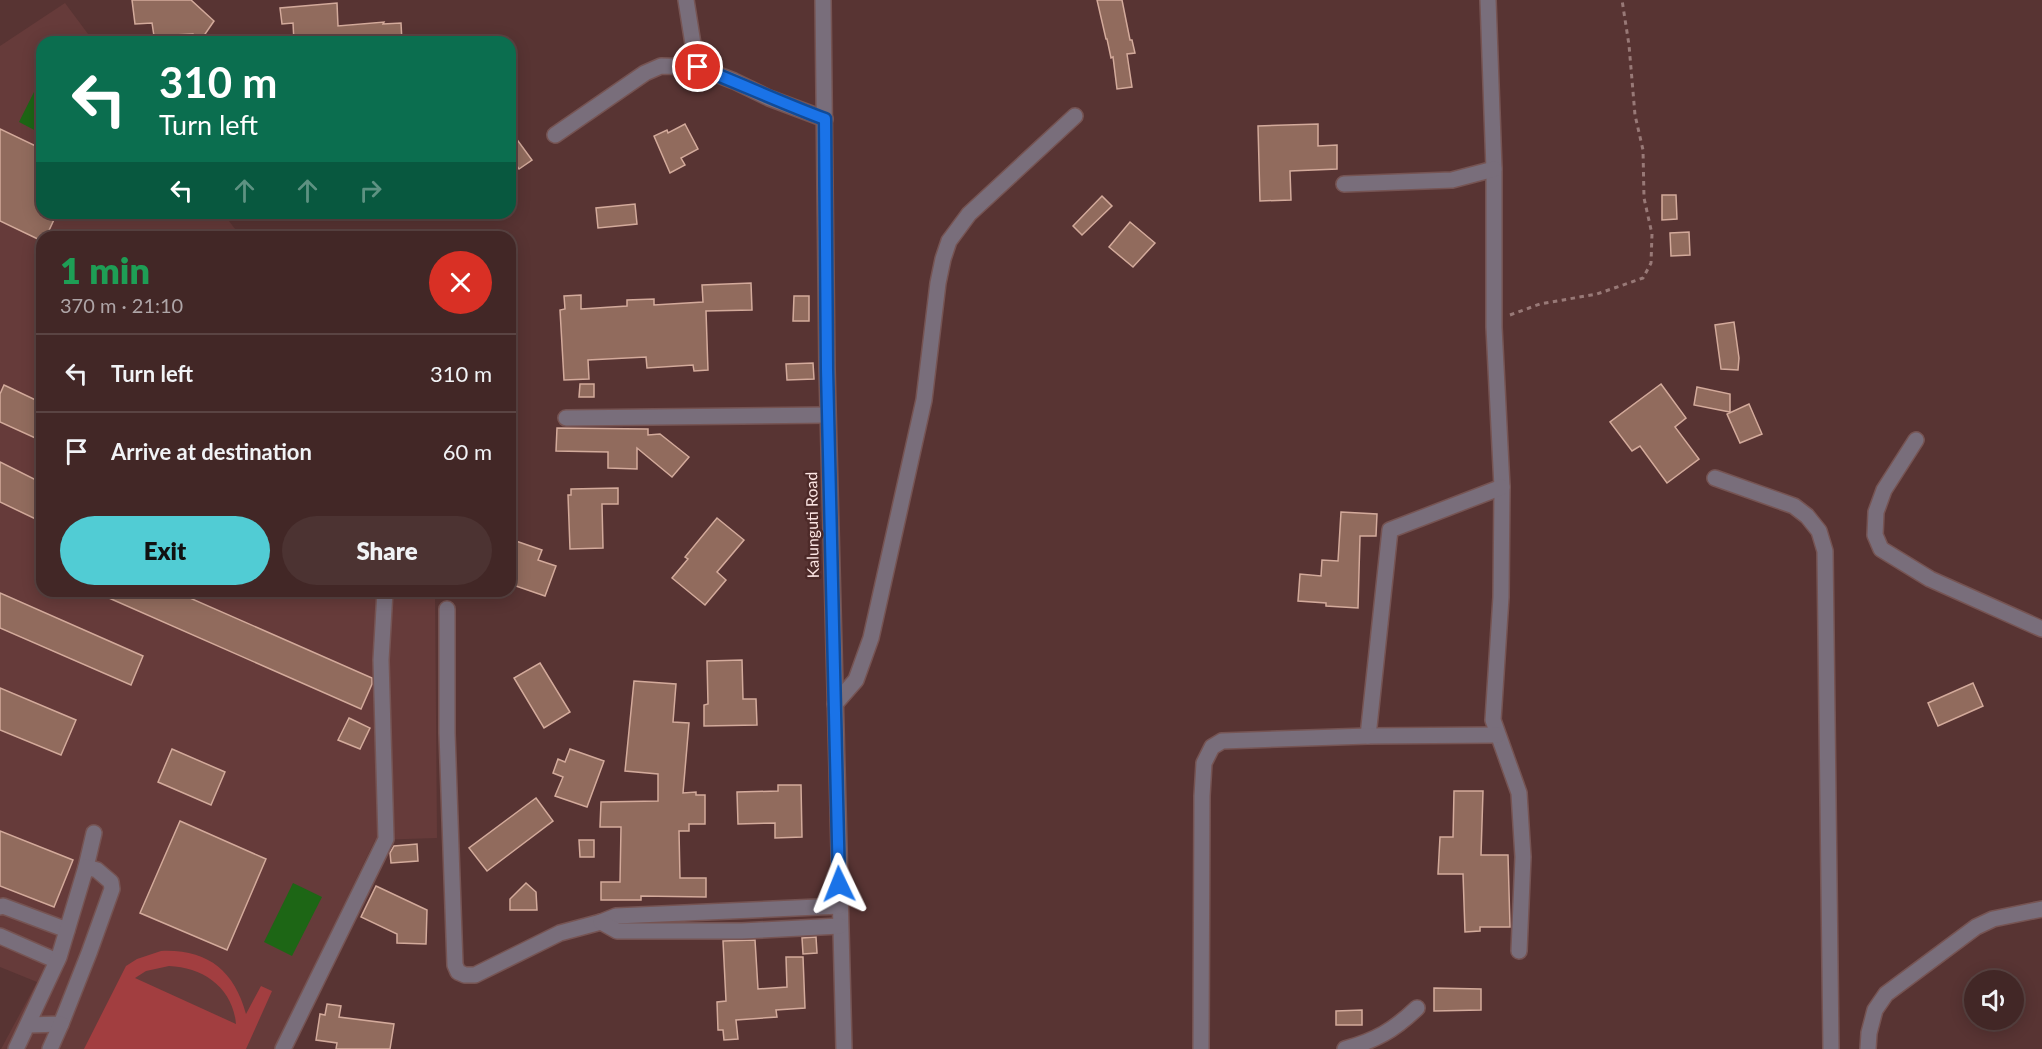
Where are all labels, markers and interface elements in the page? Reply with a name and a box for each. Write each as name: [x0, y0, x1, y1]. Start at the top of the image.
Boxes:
pin: [672, 41, 723, 92]
icon: arrive: [681, 50, 714, 83]
text: 310 m: [159, 57, 277, 107]
icon: left: [60, 60, 138, 138]
text: Turn left: [159, 108, 258, 141]
icon: left: [165, 174, 198, 207]
icon: ahead: [228, 174, 261, 207]
icon: ahead: [291, 174, 324, 207]
icon: right: [354, 174, 387, 207]
text: 1 min: [60, 248, 150, 292]
button: close: [429, 251, 492, 314]
text: 370 m · 21:10: [60, 293, 183, 317]
icon: left: [60, 357, 93, 390]
text: Turn left: [111, 360, 193, 387]
text: 310 m: [430, 360, 492, 387]
icon: arrive: [60, 435, 93, 468]
text: Arrive at destination: [111, 438, 312, 465]
text: 60 m: [443, 438, 492, 465]
street label: Kalunguti Road: [801, 471, 822, 579]
button: Exit: [60, 516, 270, 585]
button: Share: [282, 516, 492, 585]
position arrow: [807, 852, 871, 916]
map controls: [1964, 970, 2024, 1030]
button: sound: [1964, 970, 2024, 1030]

